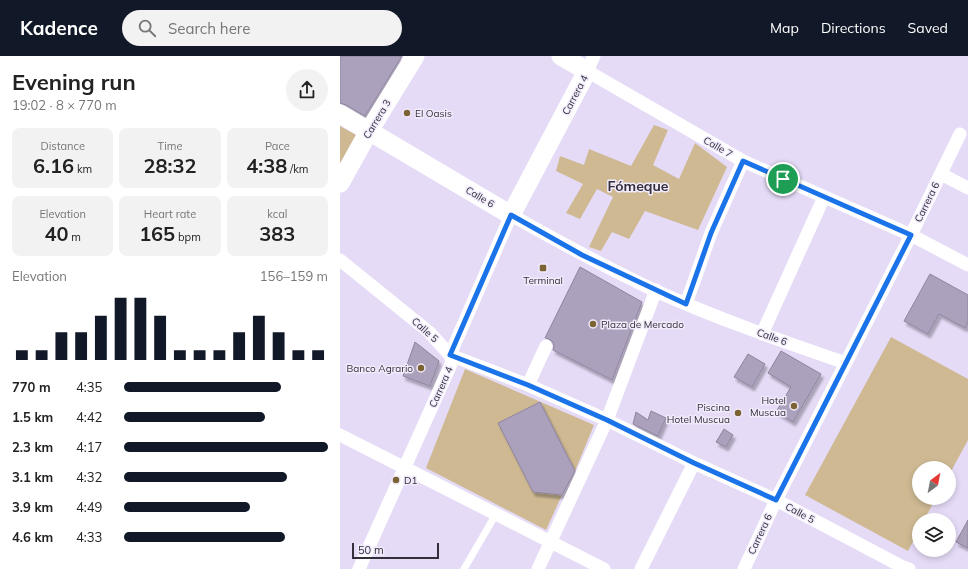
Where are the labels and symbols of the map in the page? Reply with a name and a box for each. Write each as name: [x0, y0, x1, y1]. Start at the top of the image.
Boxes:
street label: Carrera 4: [559, 73, 591, 117]
street label: Carrera 3: [360, 97, 394, 141]
place label: El Oasis: [415, 107, 452, 120]
marker: El Oasis: [402, 108, 412, 118]
street label: Calle 7: [701, 133, 735, 161]
pin: [766, 162, 800, 196]
district label: Fómeque: [608, 177, 669, 195]
street label: Carrera 6: [912, 180, 942, 224]
street label: Calle 6: [463, 183, 497, 211]
marker: Terminal: [538, 263, 548, 273]
place label: Terminal: [523, 274, 563, 287]
street label: Calle 5: [409, 315, 441, 345]
place label: Plaza de Mercado: [601, 318, 684, 331]
marker: Plaza de Mercado: [588, 319, 598, 329]
street label: Calle 6: [755, 326, 789, 348]
place label: Banco Agrario: [347, 362, 413, 375]
marker: Banco Agrario: [416, 363, 426, 373]
street label: Carrera 4: [426, 364, 456, 410]
place label: Hotel Muscua: [750, 394, 786, 419]
place label: Piscina Hotel Muscua: [667, 401, 730, 426]
marker: Hotel Muscua: [789, 401, 799, 411]
marker: Piscina Hotel Muscua: [733, 408, 743, 418]
north arrow: [912, 461, 956, 505]
place label: D1: [404, 474, 417, 487]
marker: D1: [391, 475, 401, 485]
street label: Calle 5: [783, 500, 817, 526]
street label: Carrera 6: [745, 512, 775, 556]
scale bar: [352, 541, 439, 560]

